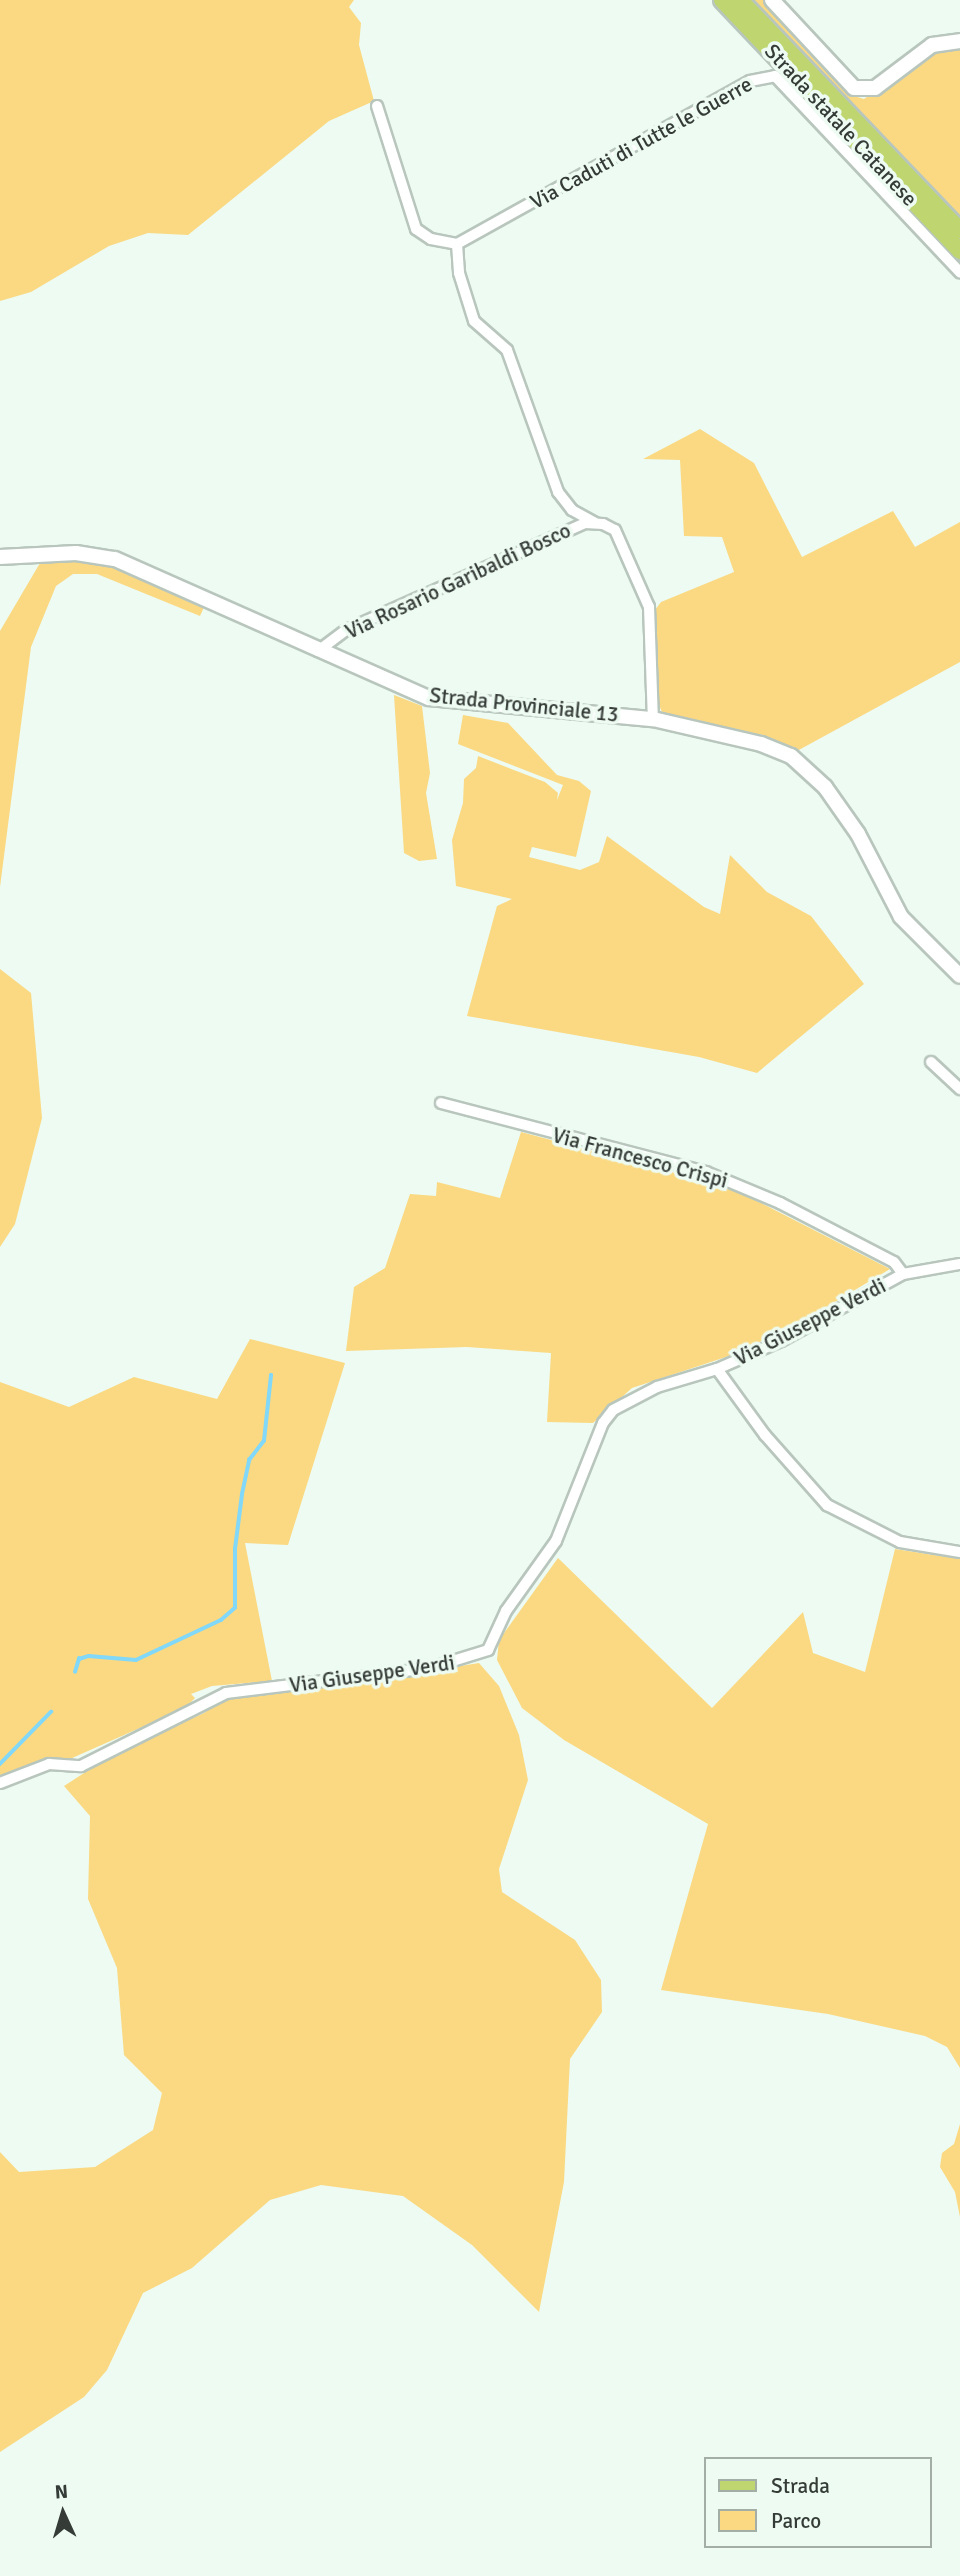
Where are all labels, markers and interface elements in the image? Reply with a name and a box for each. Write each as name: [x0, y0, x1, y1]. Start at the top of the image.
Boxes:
street label: Strada statale Catanese: [759, 39, 923, 211]
street label: Via Caduti di Tutte le Guerre: [526, 71, 756, 215]
street label: Via Rosario Garibaldi Bosco: [341, 518, 575, 644]
street label: Strada Provinciale 13: [428, 683, 620, 727]
street label: Via Francesco Crispi: [550, 1122, 730, 1194]
street label: Via Giuseppe Verdi: [730, 1273, 890, 1371]
street label: Via Giuseppe Verdi: [288, 1650, 456, 1698]
legend: [704, 2457, 932, 2548]
text: Strada: [771, 2473, 830, 2499]
north arrow: [28, 2478, 98, 2548]
text: N: [54, 2480, 69, 2504]
text: Parco: [771, 2508, 821, 2534]

